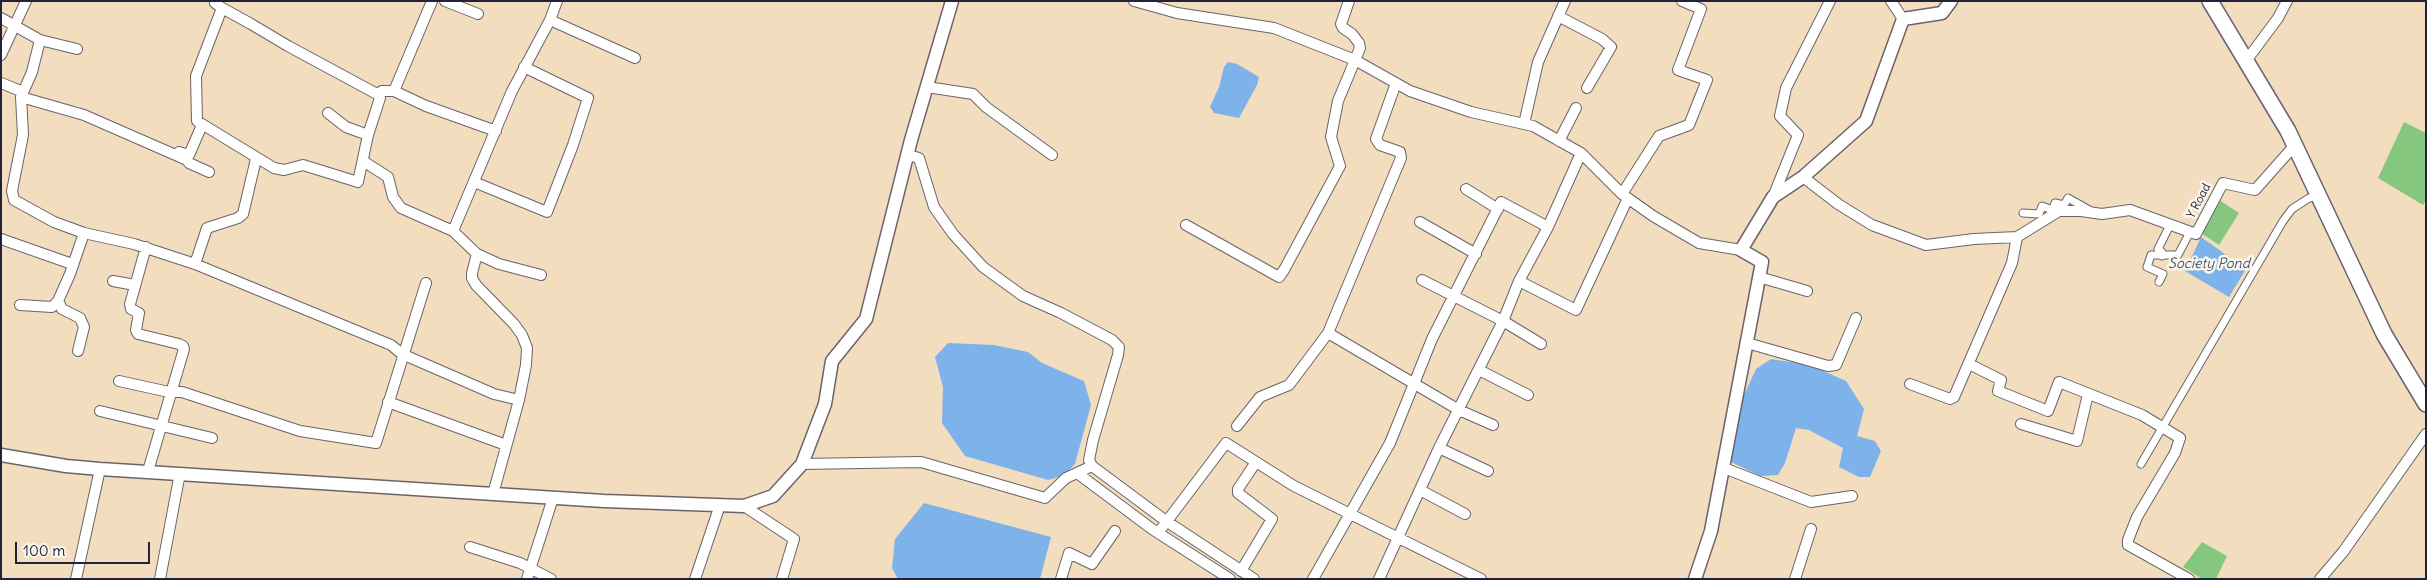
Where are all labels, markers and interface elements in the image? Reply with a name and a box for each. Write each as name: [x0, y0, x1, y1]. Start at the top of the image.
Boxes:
street label: Y Road: [2184, 181, 2214, 221]
water label: Society Pond: [2168, 256, 2250, 272]
scale bar: [18, 532, 152, 564]
text: 100 m: [23, 541, 65, 560]

